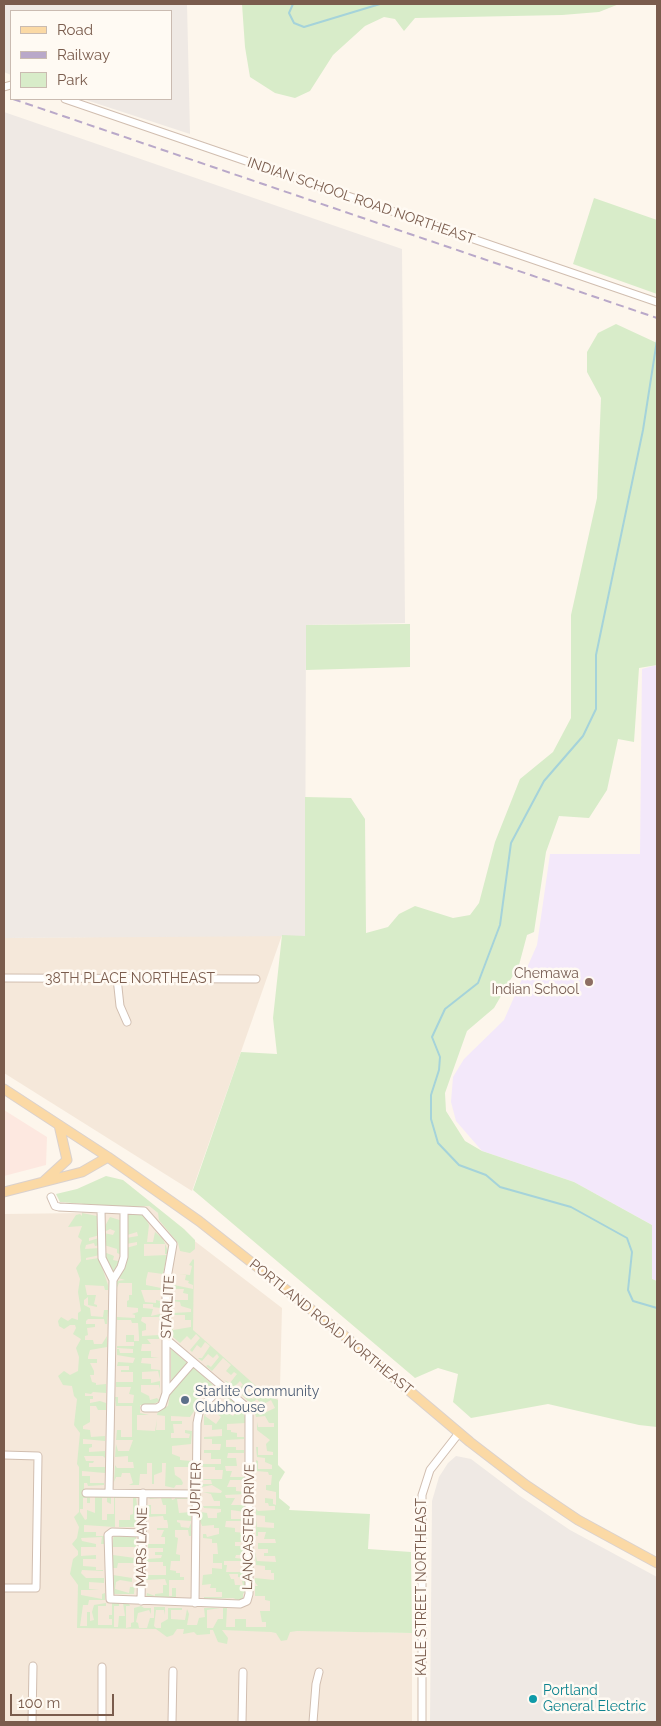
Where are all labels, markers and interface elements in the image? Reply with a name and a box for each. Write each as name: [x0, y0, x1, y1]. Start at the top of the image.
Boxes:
legend: [10, 10, 172, 100]
text: Road: [57, 21, 93, 39]
text: Railway: [57, 46, 110, 64]
text: Park: [57, 71, 88, 89]
street label: INDIAN SCHOOL ROAD NORTHEAST: [245, 154, 477, 248]
place label: Chemawa Indian School: [491, 966, 579, 999]
street label: 38TH PLACE NORTHEAST: [45, 971, 215, 987]
marker: Chemawa Indian School: [583, 976, 595, 988]
street label: PORTLAND ROAD NORTHEAST: [246, 1256, 416, 1398]
street label: STARLITE: [158, 1275, 178, 1339]
place label: Starlite Community Clubhouse: [195, 1384, 319, 1416]
marker: Starlite Community Clubhouse: [179, 1394, 191, 1406]
street label: JUPITER: [187, 1462, 205, 1518]
street label: LANCASTER DRIVE: [240, 1464, 258, 1590]
street label: KALE STREET NORTHEAST: [414, 1498, 430, 1676]
street label: MARS LANE: [133, 1507, 151, 1587]
place label: Portland General Electric: [543, 1683, 646, 1715]
scale bar: [12, 1684, 116, 1716]
marker: Portland General Electric: [527, 1693, 539, 1705]
text: 100 m: [18, 1694, 60, 1712]

